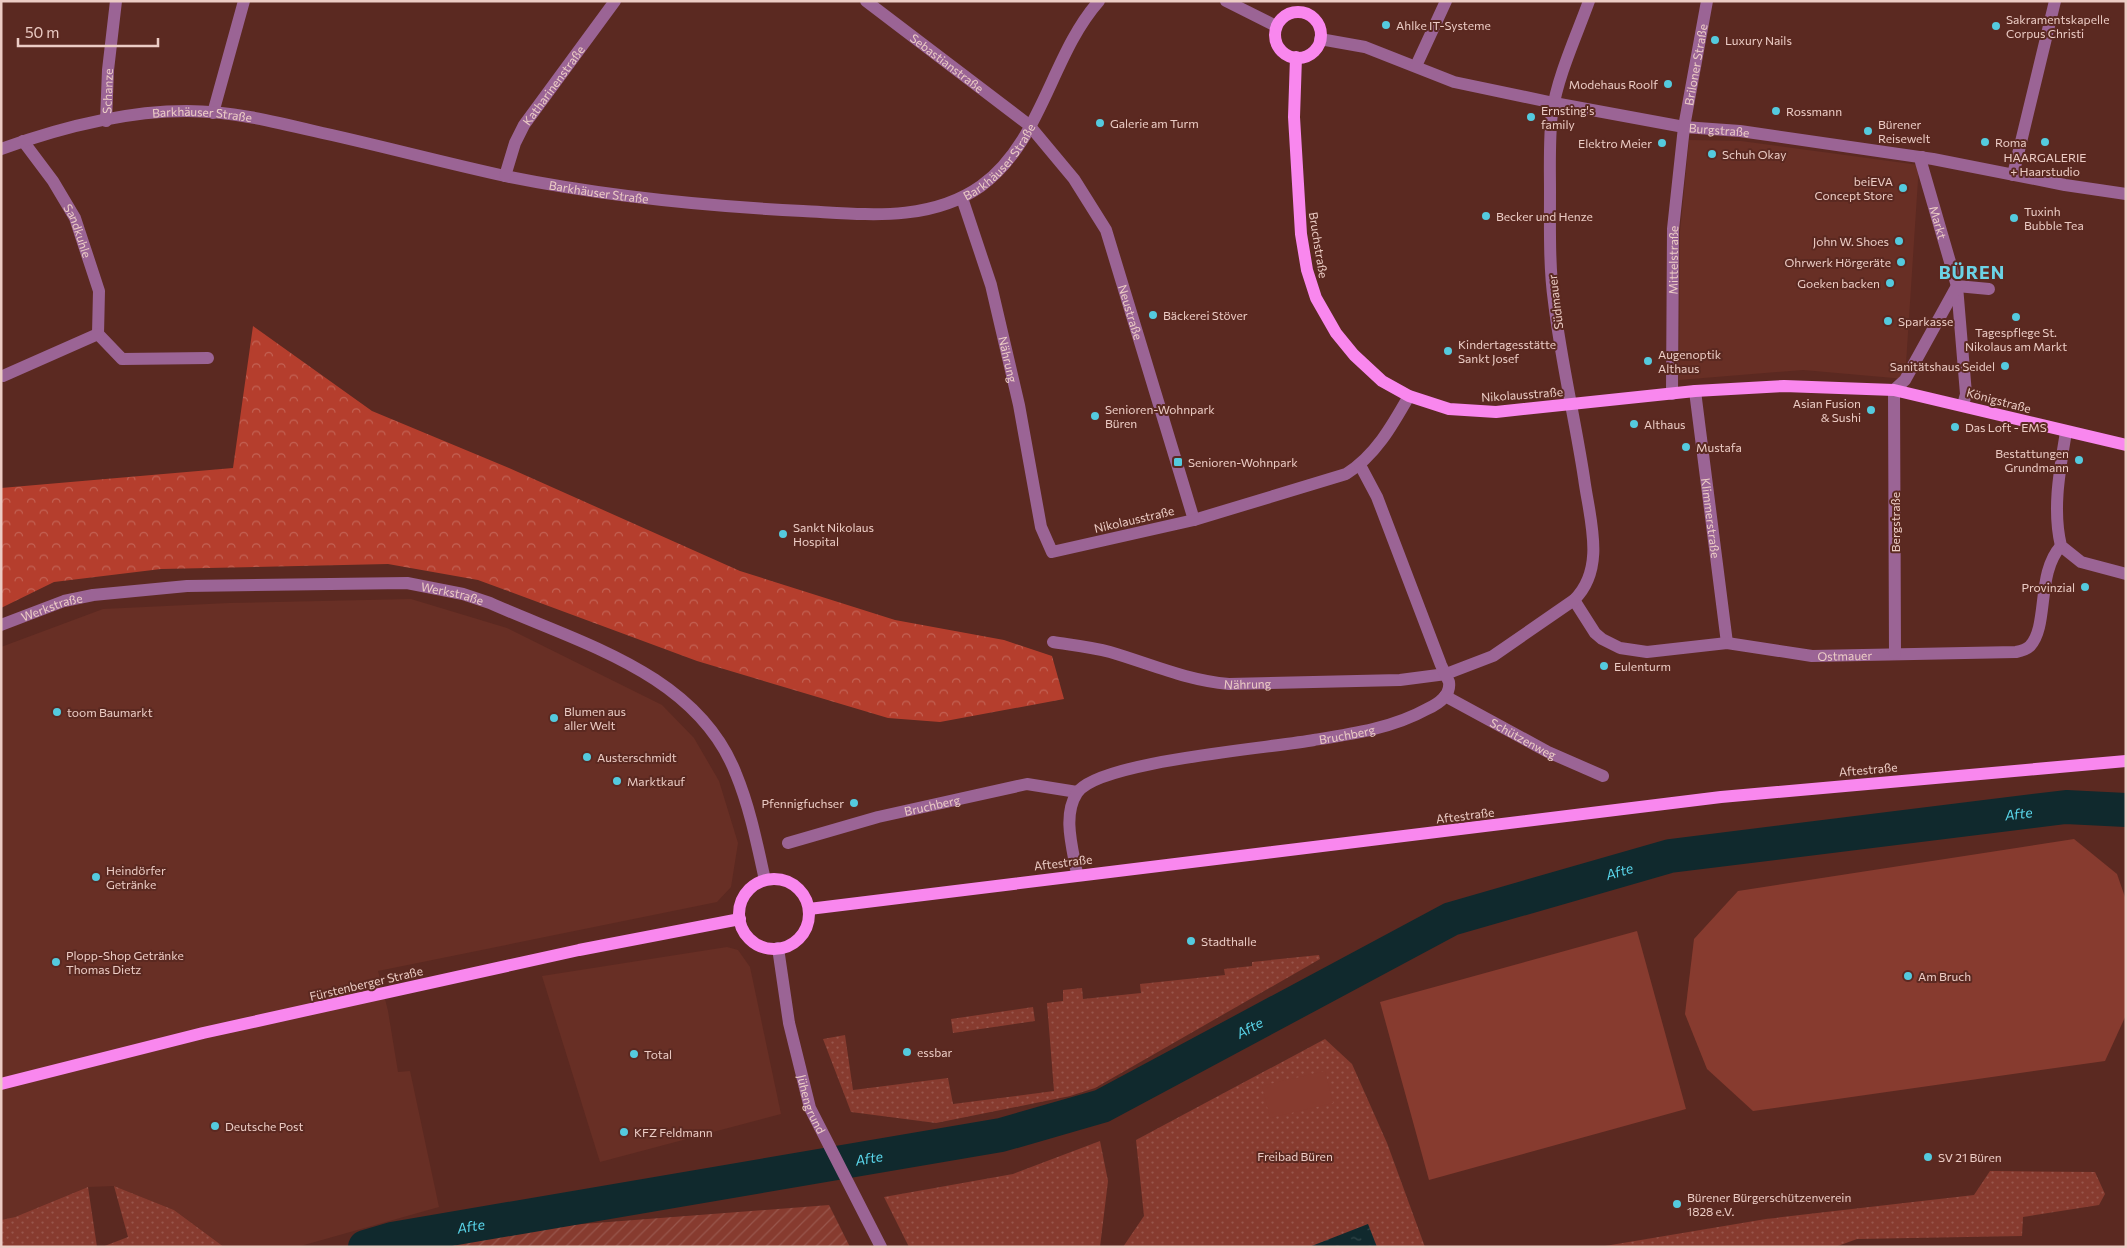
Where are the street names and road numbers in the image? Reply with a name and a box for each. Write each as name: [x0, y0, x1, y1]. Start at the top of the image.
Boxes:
street label: Briloner Straße: [1681, 23, 1710, 107]
street label: Sebastianstraße: [908, 30, 987, 95]
street label: Katharinenstraße: [519, 43, 587, 128]
street label: Schanze: [99, 68, 115, 114]
street label: Barkhäuser Straße: [151, 104, 253, 124]
street label: Burgstraße: [1688, 120, 1750, 139]
street label: Barkhäuser Straße: [961, 121, 1038, 203]
street label: Barkhäuser Straße: [548, 177, 649, 206]
street label: Sandkuhle: [61, 201, 95, 259]
street label: Markt: [1927, 204, 1950, 241]
street label: Bruchstraße: [1307, 211, 1331, 279]
street label: Mittelstraße: [1666, 225, 1680, 294]
street label: Südmauer: [1545, 274, 1565, 330]
street label: Neustraße: [1116, 283, 1146, 341]
street label: Nährung: [996, 335, 1021, 384]
street label: Nikolausstraße: [1481, 384, 1563, 404]
street label: Königstraße: [1965, 385, 2033, 415]
street label: Klimmerstraße: [1699, 477, 1723, 559]
street label: Bergstraße: [1888, 492, 1902, 552]
street label: Nikolausstraße: [1093, 503, 1175, 535]
street label: Werkstraße: [420, 579, 486, 607]
street label: Werkstraße: [19, 590, 84, 624]
street label: Ostmauer: [1817, 648, 1872, 663]
street label: Nährung: [1223, 676, 1272, 691]
street label: Schützenweg: [1488, 715, 1559, 762]
street label: Bruchberg: [1318, 722, 1377, 746]
street label: Aftestraße: [1838, 759, 1898, 779]
street label: Bruchberg: [903, 792, 962, 818]
street label: Aftestraße: [1435, 804, 1495, 826]
street label: Aftestraße: [1033, 851, 1093, 873]
street label: Fürstenberger Straße: [308, 963, 424, 1003]
street label: Jühengrund: [794, 1073, 829, 1136]

